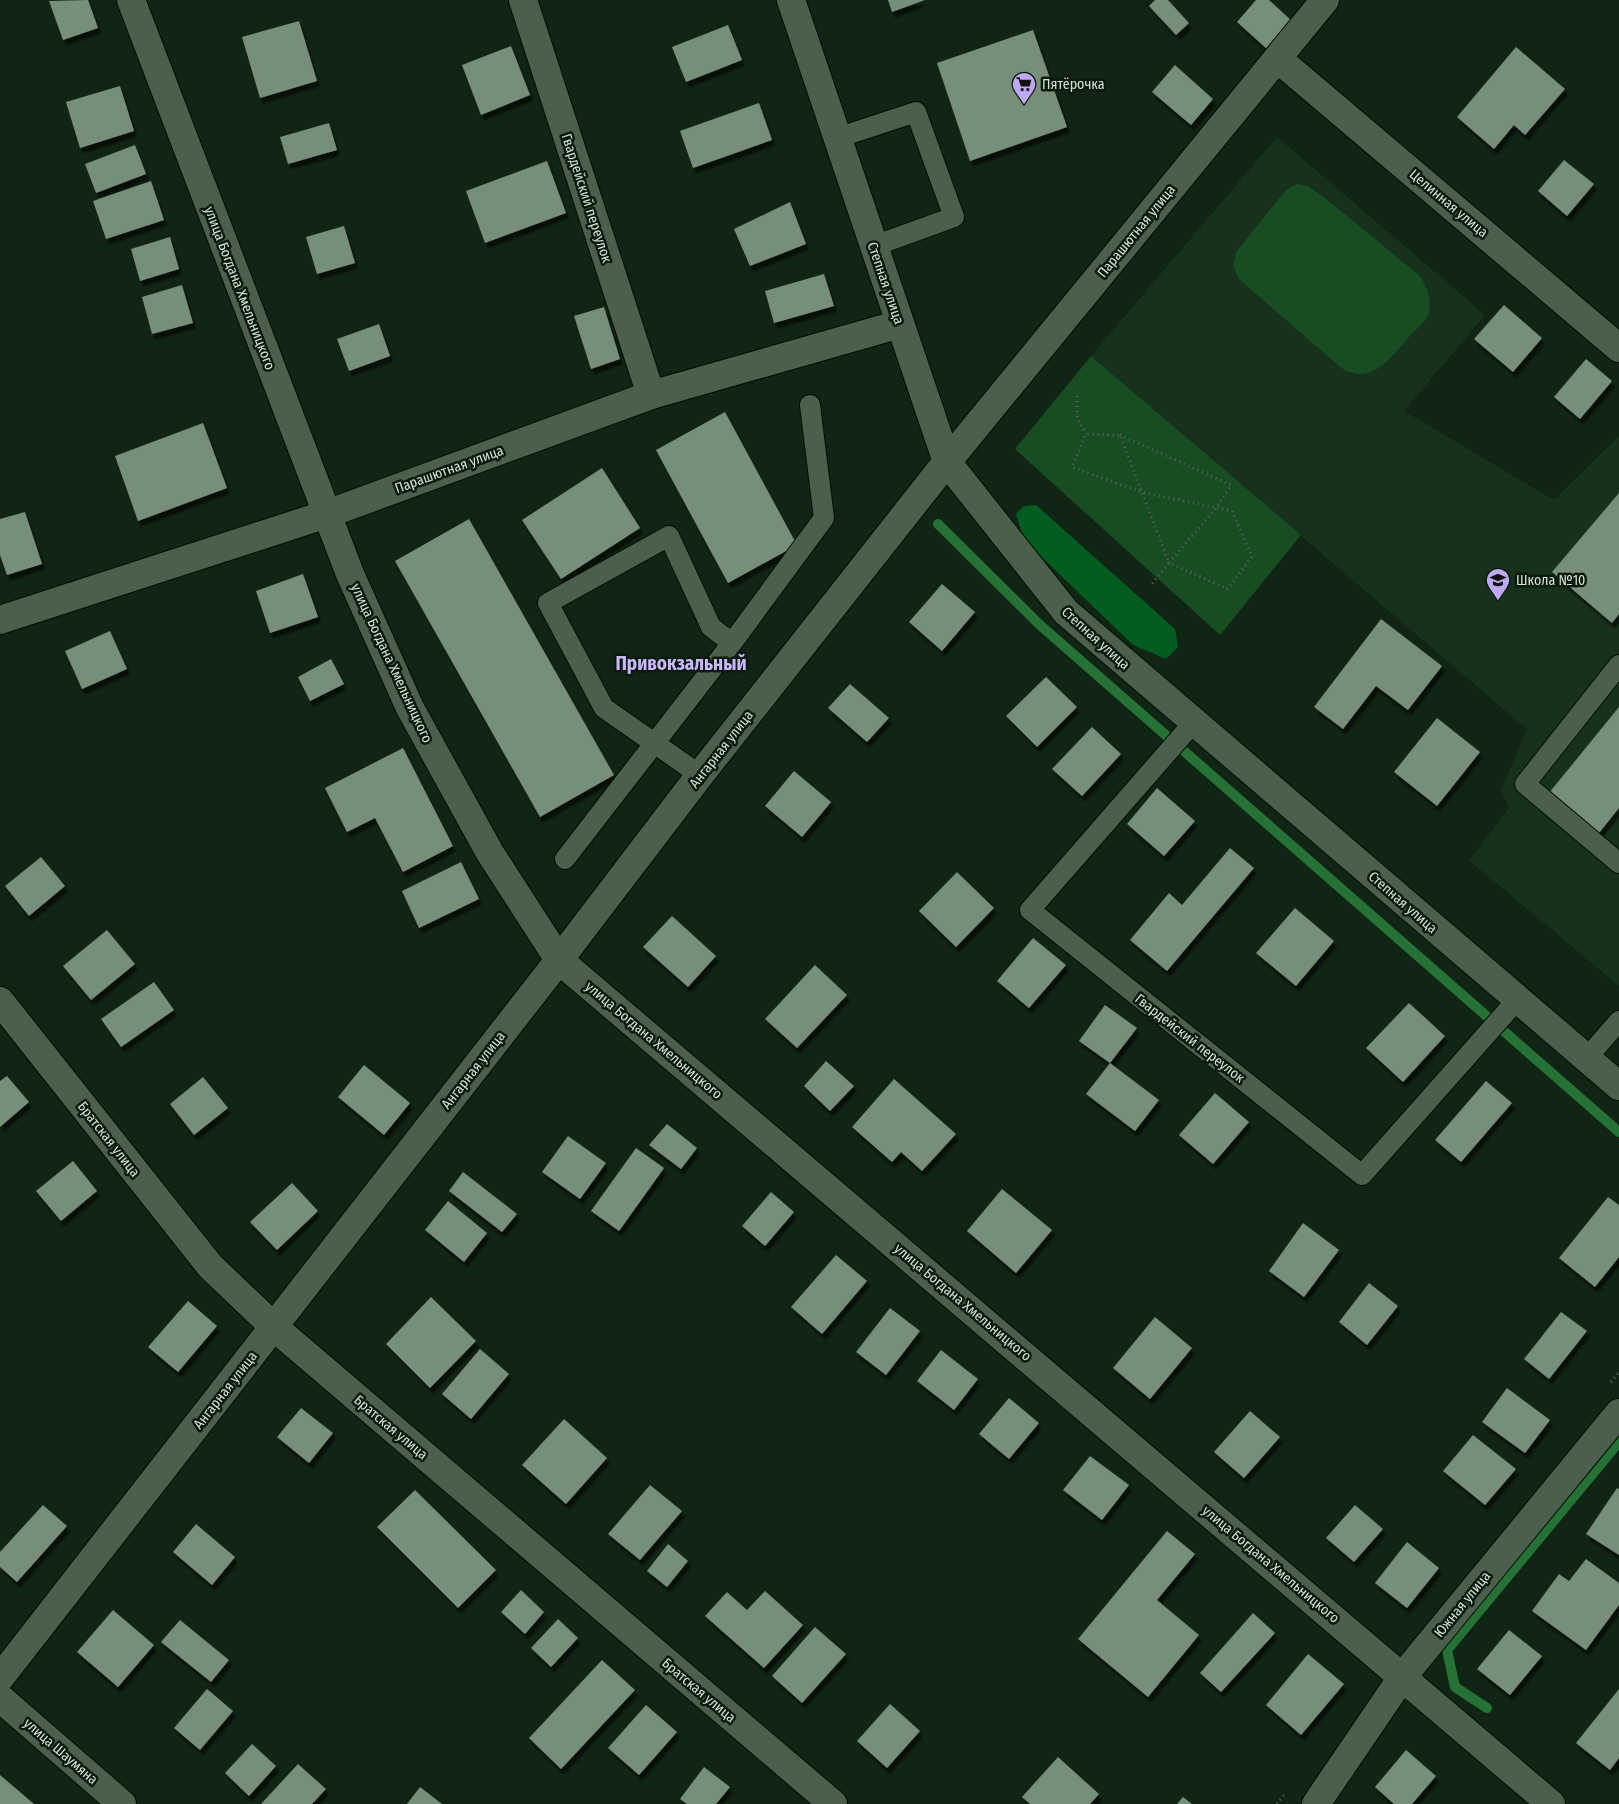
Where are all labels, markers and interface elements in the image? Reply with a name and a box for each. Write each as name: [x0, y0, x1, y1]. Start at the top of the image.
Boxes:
supermarket icon: Пятёрочка: [1011, 71, 1037, 105]
place label: Пятёрочка: [1042, 76, 1105, 93]
street label: Гвардейский переулок: [558, 132, 616, 265]
street label: Целинная улица: [1406, 166, 1491, 241]
street label: Парашютная улица: [1094, 181, 1179, 281]
street label: улица Богдана Хмельницкого: [200, 204, 279, 372]
street label: Степная улица: [864, 240, 908, 327]
street label: Парашютная улица: [393, 442, 506, 497]
school or university icon: Школа №10: [1485, 567, 1511, 601]
place label: Школа №10: [1516, 572, 1585, 589]
street label: улица Богдана Хмельницкого: [347, 581, 436, 746]
street label: Степная улица: [1058, 603, 1133, 673]
district label: Привокзальный: [615, 652, 747, 675]
street label: Ангарная улица: [686, 707, 757, 791]
street label: Степная улица: [1365, 868, 1441, 937]
street label: улица Богдана Хмельницкого: [582, 978, 726, 1103]
street label: Гвардейский переулок: [1131, 990, 1248, 1087]
street label: Ангарная улица: [438, 1028, 509, 1112]
street label: Братская улица: [74, 1098, 143, 1181]
street label: улица Богдана Хмельницкого: [891, 1240, 1035, 1365]
street label: Ангарная улица: [190, 1348, 261, 1432]
street label: Братская улица: [350, 1392, 431, 1463]
street label: улица Богдана Хмельницкого: [1199, 1502, 1343, 1627]
street label: Южная улица: [1431, 1568, 1494, 1641]
street label: Братская улица: [658, 1655, 739, 1726]
street label: улица Шаумяна: [20, 1715, 101, 1788]

